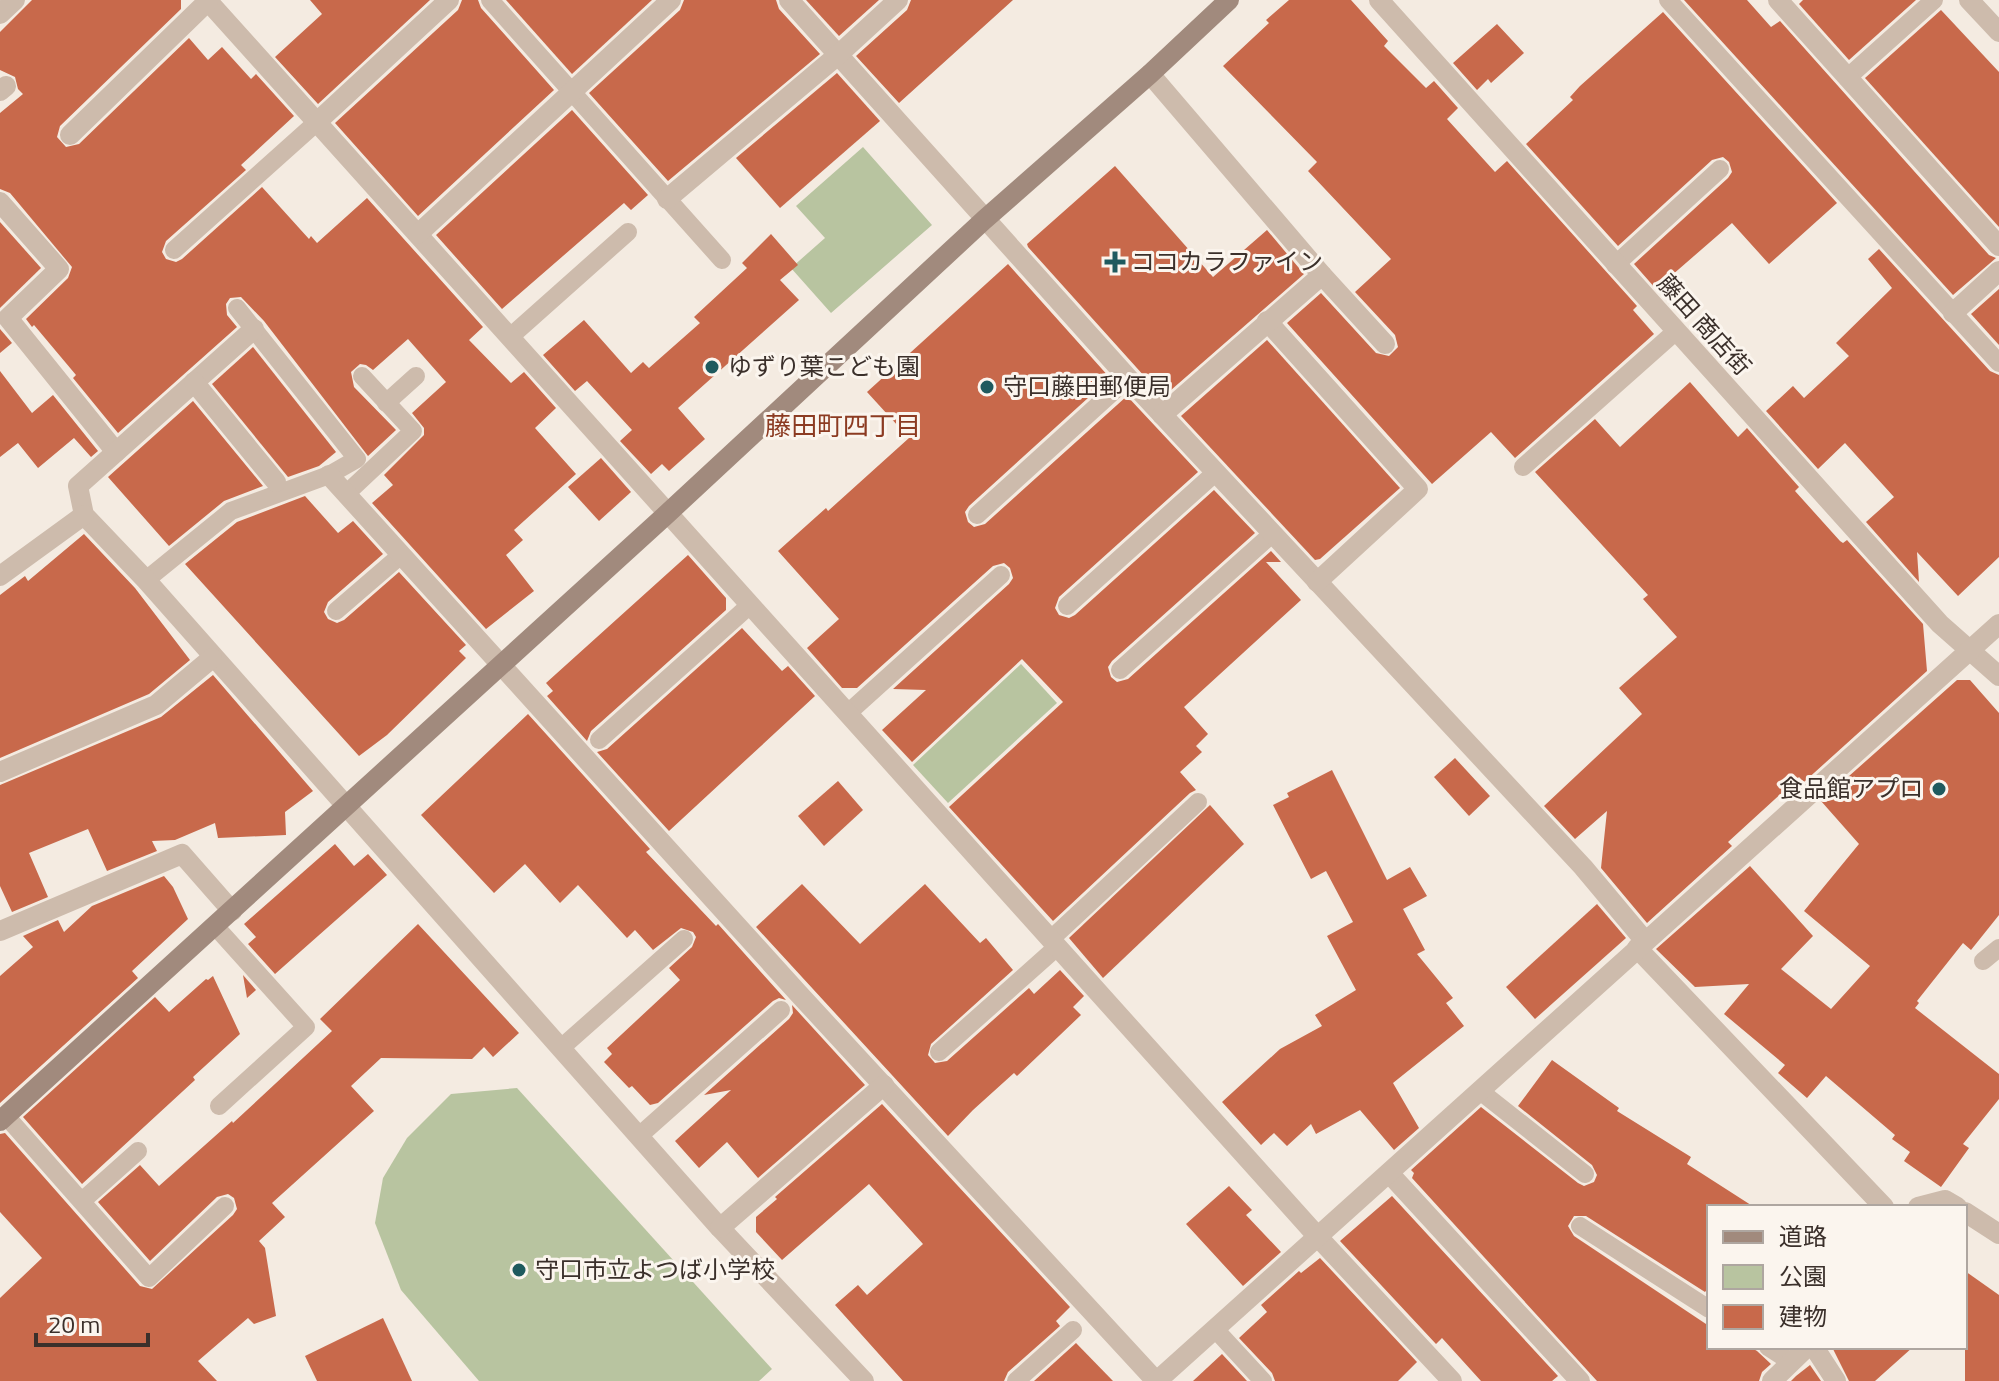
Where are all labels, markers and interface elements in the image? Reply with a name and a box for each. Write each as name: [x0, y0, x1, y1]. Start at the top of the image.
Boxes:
place label: ココカラファイン: [1131, 243, 1323, 279]
marker: ココカラファイン: [1106, 253, 1124, 271]
street label: 藤田 商店街: [1649, 266, 1760, 383]
place label: ゆずり葉こども園: [728, 348, 920, 384]
marker: ゆずり葉こども園: [703, 358, 721, 376]
place label: 守口藤田郵便局: [1003, 368, 1171, 404]
marker: 守口藤田郵便局: [978, 378, 996, 396]
district label: 藤田町四丁目: [765, 406, 921, 445]
place label: 食品館アプロ: [1779, 770, 1923, 806]
marker: 食品館アプロ: [1930, 780, 1948, 798]
legend: [1707, 1205, 1967, 1349]
text: 道路: [1779, 1218, 1827, 1254]
place label: 守口市立よつば小学校: [535, 1251, 775, 1287]
text: 公園: [1779, 1258, 1827, 1294]
marker: 守口市立よつば小学校: [510, 1261, 528, 1279]
scale bar: [36, 1297, 148, 1347]
text: 建物: [1779, 1298, 1827, 1334]
text: 20 m: [48, 1306, 100, 1342]

